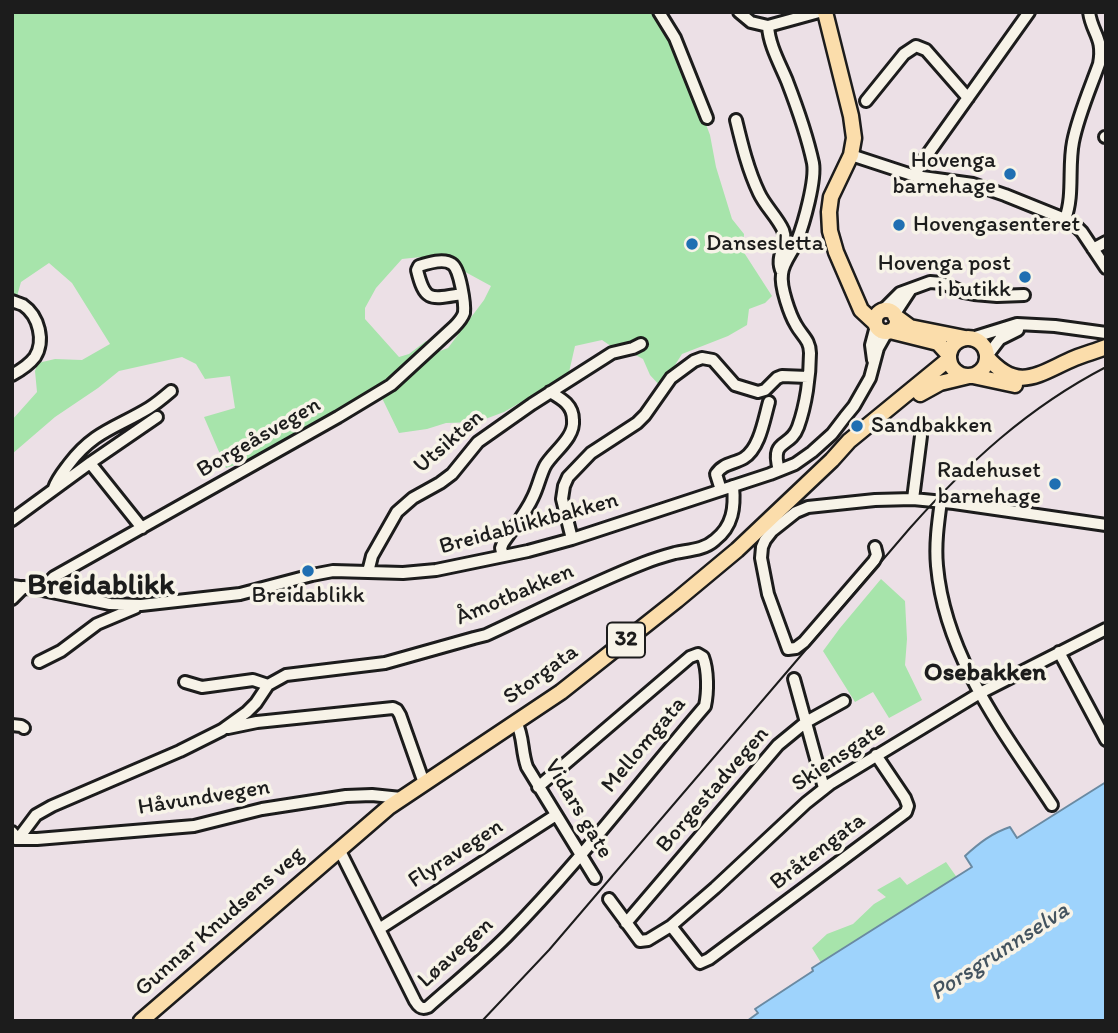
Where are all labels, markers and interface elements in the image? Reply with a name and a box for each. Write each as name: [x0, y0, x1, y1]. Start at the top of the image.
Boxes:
place label: Hovenga barnehage: [892, 147, 996, 201]
marker: Hovenga barnehage: [1002, 166, 1018, 182]
place label: Hovengasenteret: [913, 211, 1080, 239]
marker: Hovengasenteret: [891, 217, 907, 233]
place label: Dansesletta: [706, 230, 824, 258]
marker: Dansesletta: [684, 236, 700, 252]
place label: Hovenga post i butikk: [878, 250, 1011, 304]
marker: Hovenga post i butikk: [1017, 269, 1033, 285]
street label: Borgeåsvegen: [192, 392, 326, 484]
street label: Utsikten: [408, 404, 490, 480]
place label: Sandbakken: [871, 412, 992, 440]
marker: Sandbakken: [849, 418, 865, 434]
place label: Radehuset barnehage: [937, 457, 1041, 511]
marker: Radehuset barnehage: [1047, 476, 1063, 492]
street label: Breidablikkbakken: [437, 487, 621, 561]
street label: Åmotbakken: [452, 558, 578, 632]
marker: Breidablikk: [300, 563, 316, 579]
district label: Breidablikk: [27, 568, 175, 604]
place label: Breidablikk: [251, 582, 365, 610]
road number: 32: [607, 622, 645, 658]
street label: Storgata: [498, 639, 584, 711]
district label: Osebakken: [924, 657, 1046, 689]
street label: Mellomgata: [596, 691, 692, 799]
street label: Skiensgate: [787, 715, 891, 799]
street label: Borgestadvegen: [651, 721, 775, 859]
street label: Vidars gate: [538, 754, 618, 864]
street label: Håvundvegen: [136, 774, 272, 822]
street label: Bråtengata: [765, 807, 871, 897]
street label: Flyravegen: [403, 813, 509, 895]
street label: Gunnar Knudsens veg: [130, 841, 310, 1003]
water label: Porsgrunnselva: [925, 896, 1075, 1008]
street label: Løavegen: [412, 912, 500, 994]

